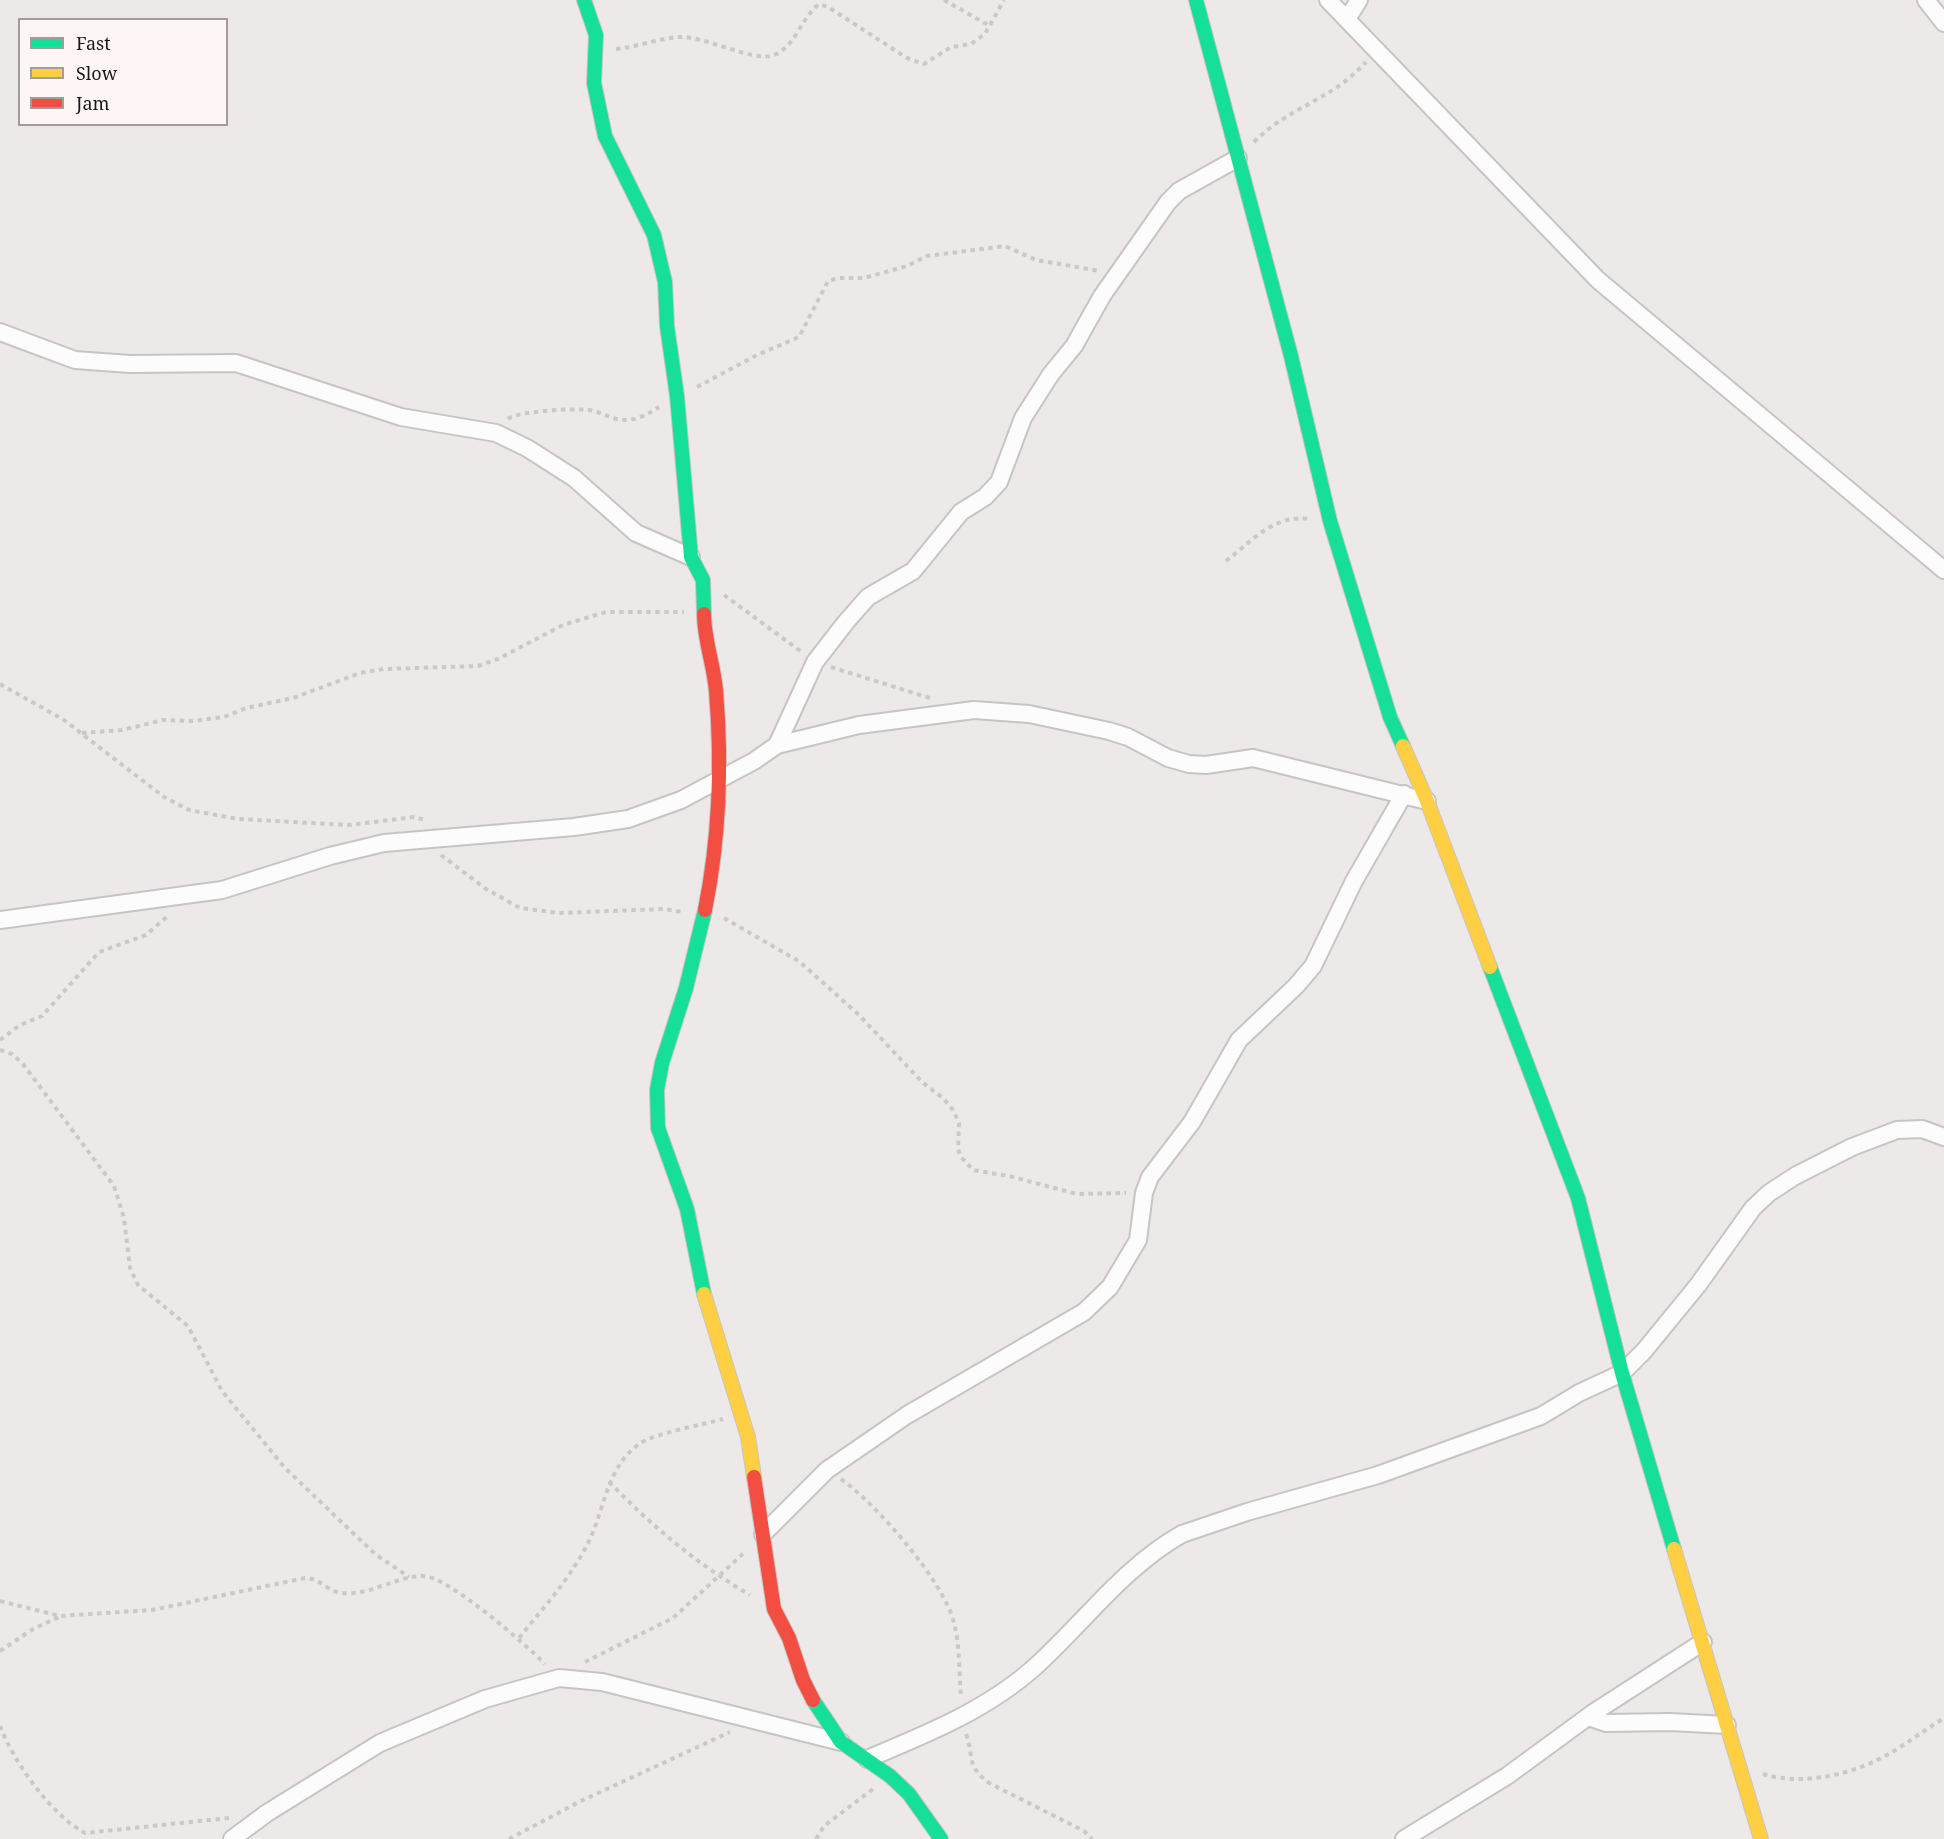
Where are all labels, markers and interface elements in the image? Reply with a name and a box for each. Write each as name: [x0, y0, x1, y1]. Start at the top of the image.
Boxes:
legend: [18, 18, 228, 126]
text: Fast: [76, 31, 111, 55]
text: Slow: [76, 61, 117, 85]
text: Jam: [76, 91, 110, 115]

